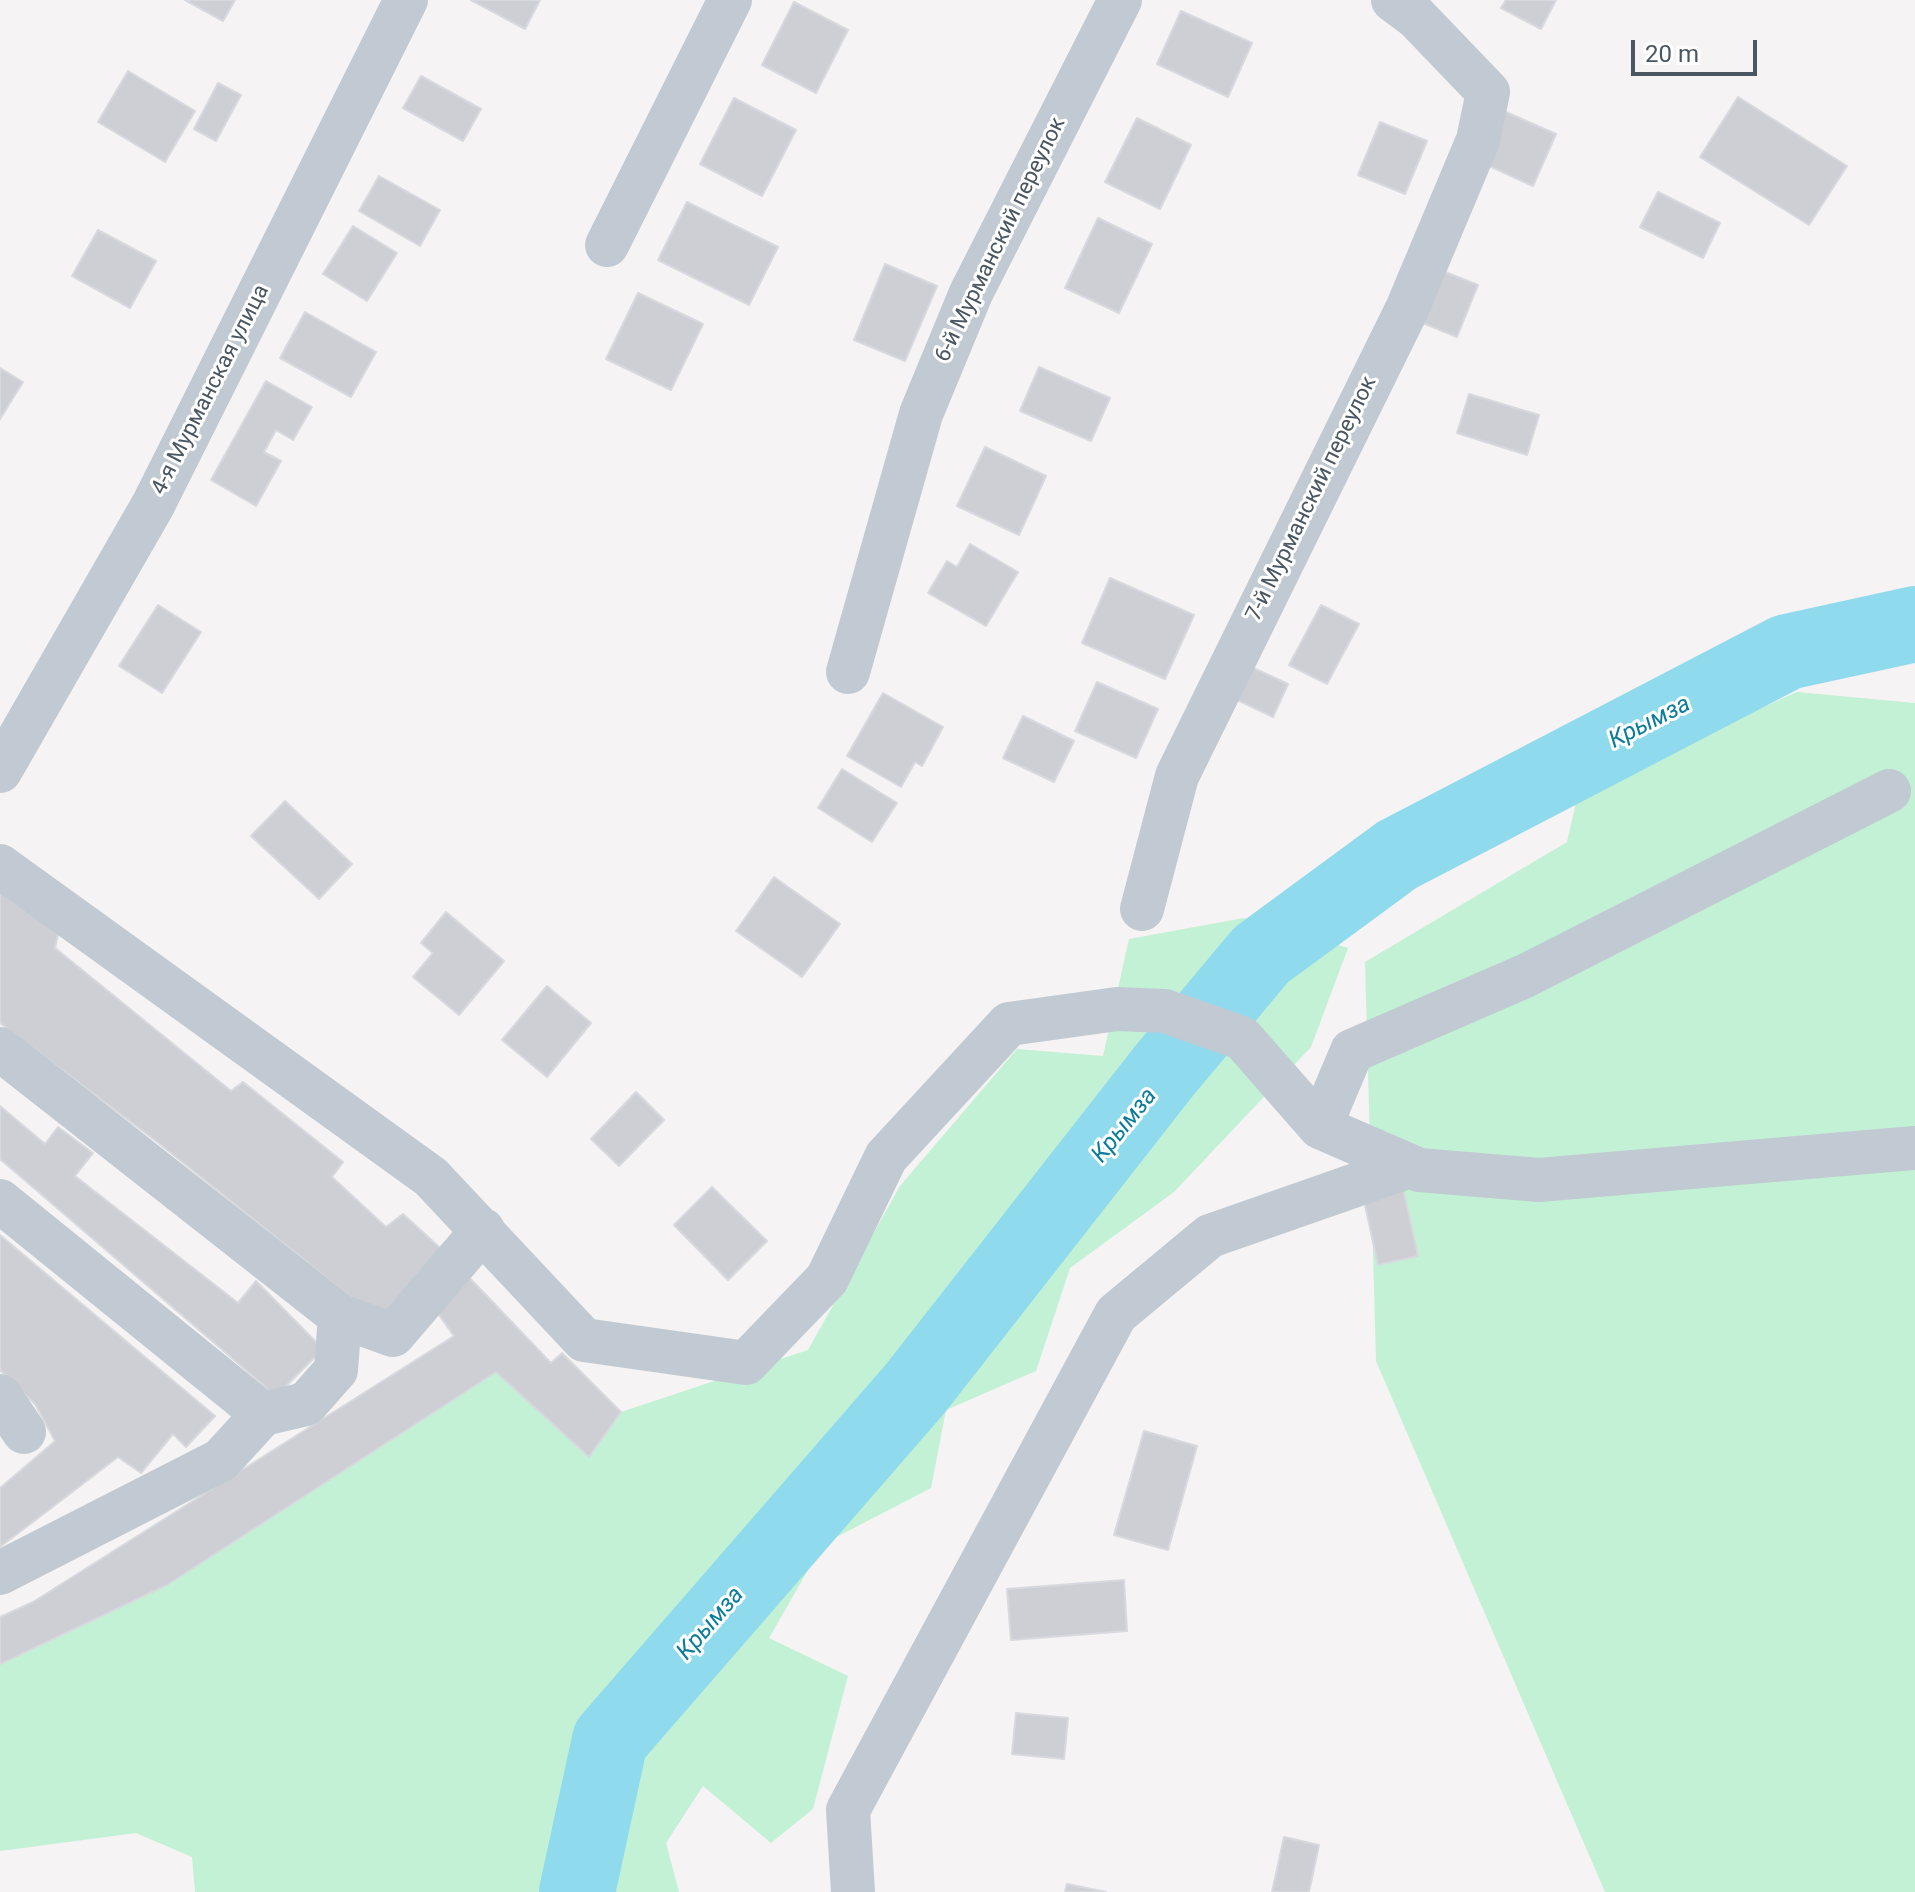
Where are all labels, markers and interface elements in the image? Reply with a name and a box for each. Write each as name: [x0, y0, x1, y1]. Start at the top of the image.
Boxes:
scale bar: [1635, 24, 1761, 74]
text: 20 m: [1645, 40, 1699, 68]
street label: 6-й Мурманский переулок: [930, 113, 1072, 367]
street label: 4-я Мурманская улица: [147, 281, 275, 499]
street label: 7-й Мурманский переулок: [1241, 372, 1383, 626]
water label: Крымза: [1604, 690, 1696, 756]
water label: Крымза: [1086, 1083, 1164, 1169]
water label: Крымза: [671, 1581, 751, 1667]

